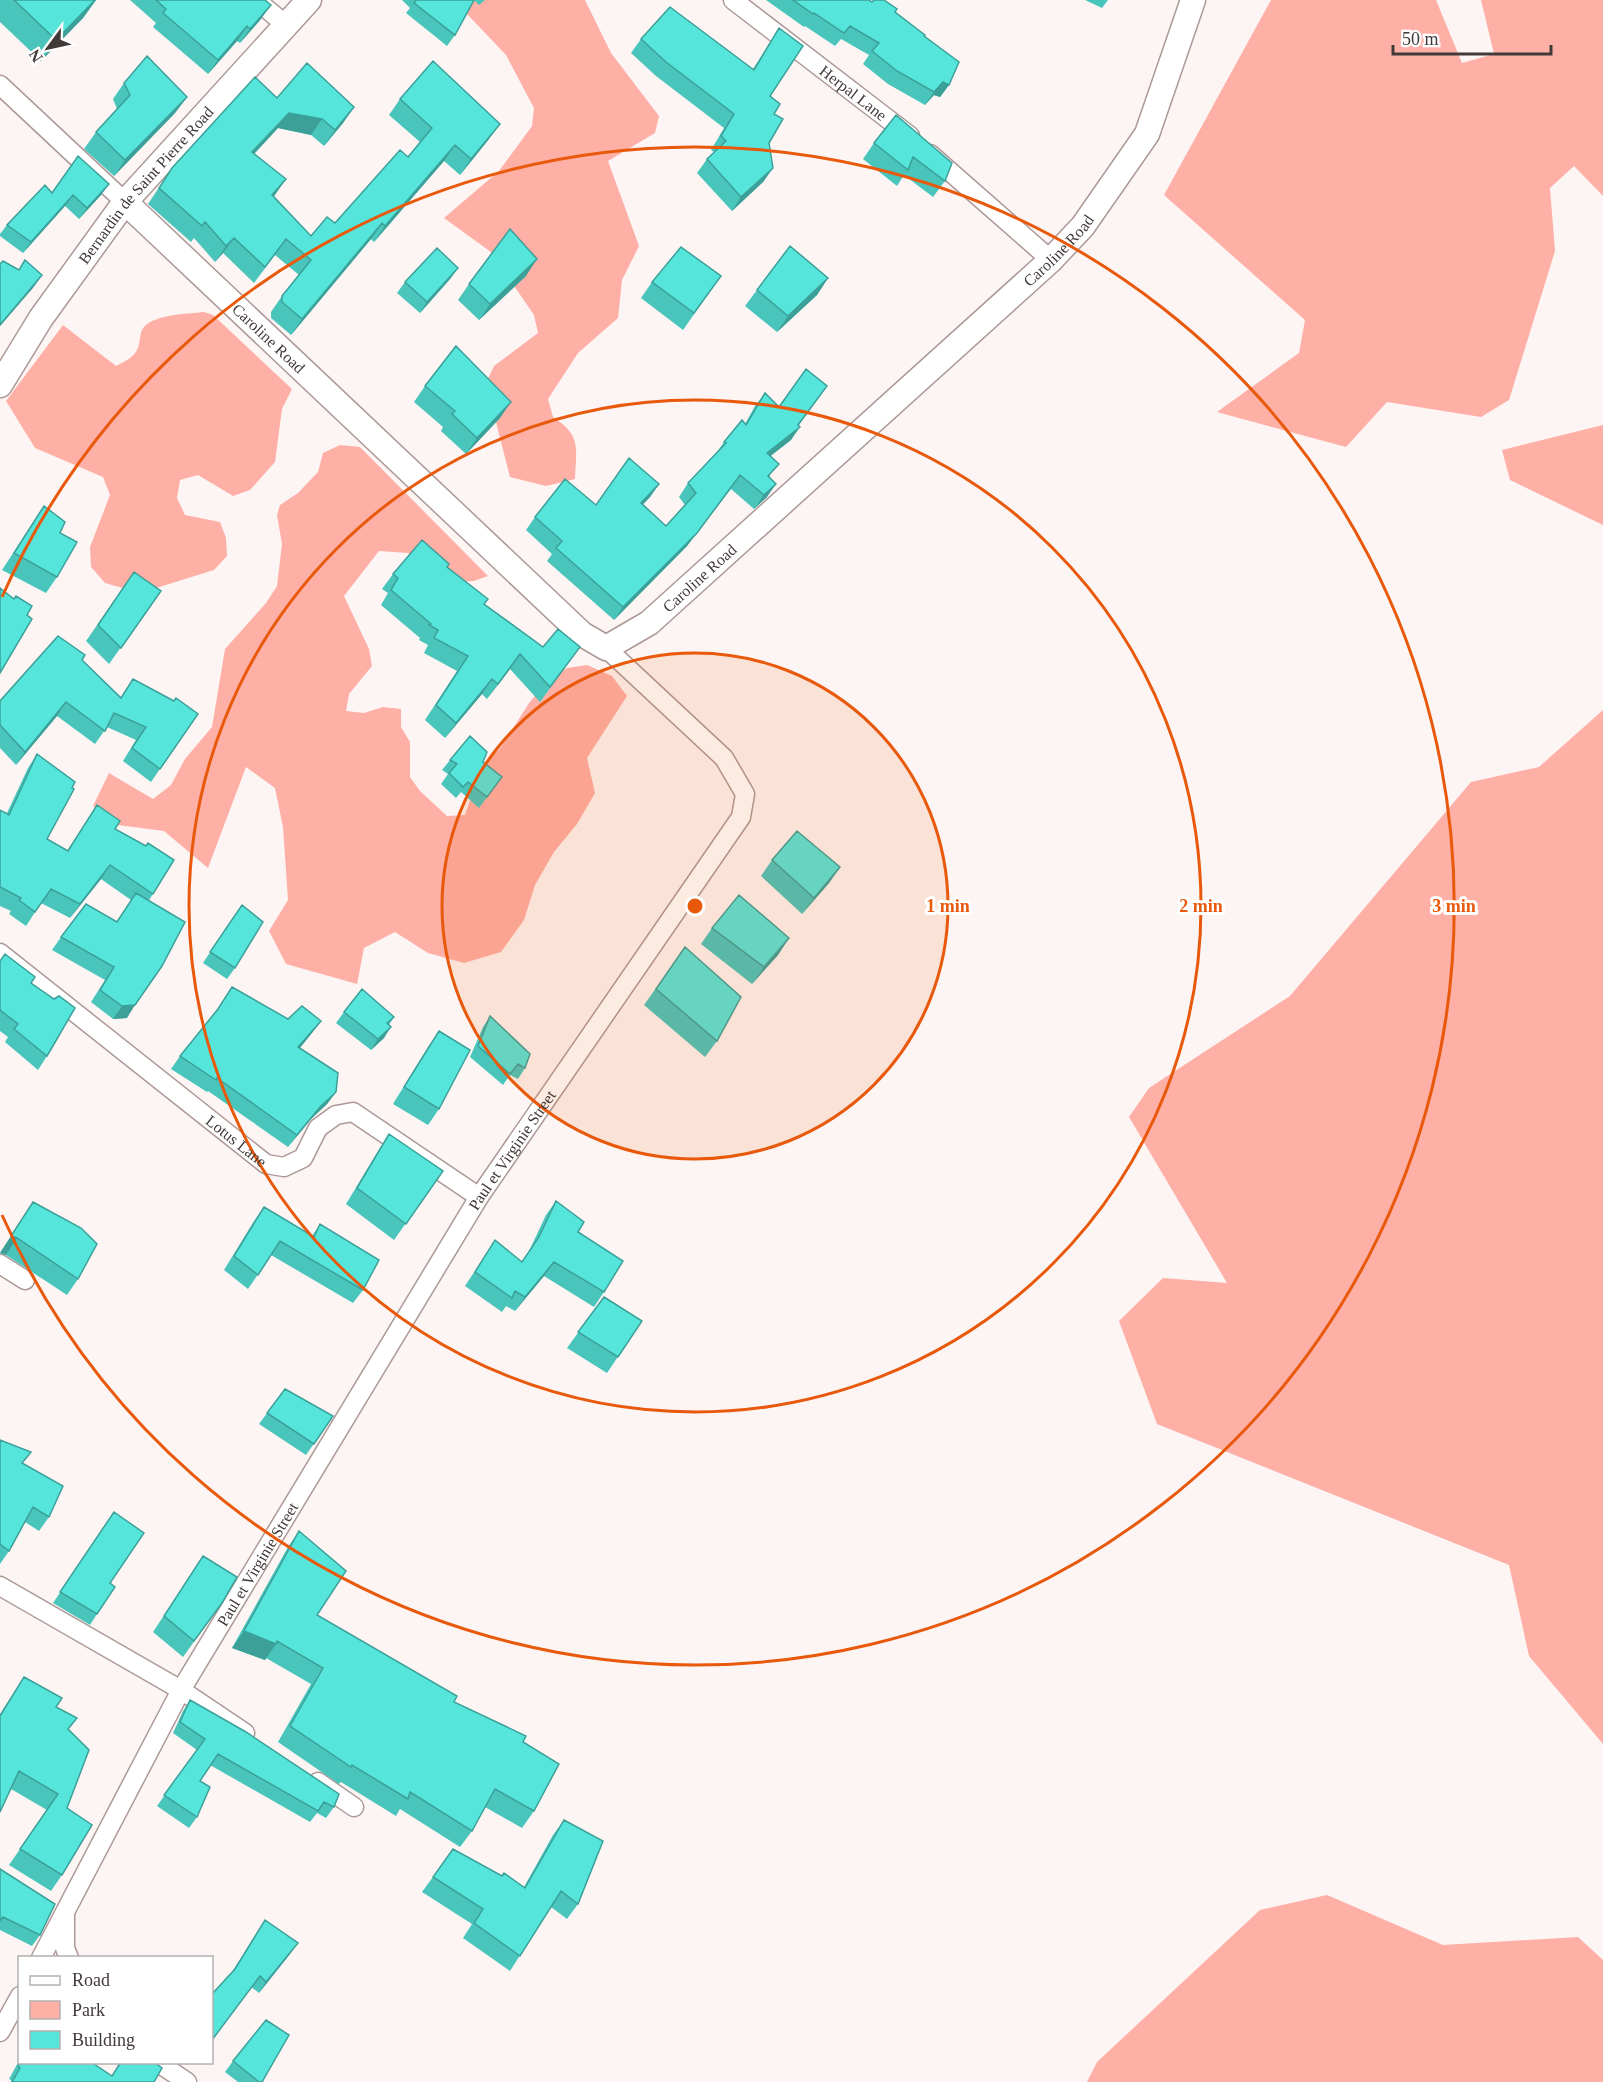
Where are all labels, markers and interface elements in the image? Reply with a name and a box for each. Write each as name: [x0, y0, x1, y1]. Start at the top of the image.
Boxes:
north arrow: [18, 18, 78, 78]
scale bar: [1393, 18, 1550, 56]
text: 50 m: [1402, 29, 1439, 49]
text: N: [25, 46, 46, 65]
street label: Herpal Lane: [817, 62, 890, 124]
street label: Bernardin de Saint Pierre Road: [75, 103, 217, 267]
street label: Caroline Road: [1020, 212, 1097, 290]
street label: Caroline Road: [229, 300, 308, 376]
street label: Caroline Road: [659, 541, 740, 616]
centre of rings: [685, 896, 705, 916]
text: 1 min: [926, 896, 970, 916]
text: 2 min: [1179, 896, 1223, 916]
text: 3 min: [1432, 896, 1476, 916]
street label: Paul et Virginie Street: [465, 1087, 559, 1213]
street label: Lotus Lane: [203, 1112, 270, 1170]
street label: Paul et Virginie Street: [214, 1499, 302, 1629]
legend: [18, 1956, 213, 2064]
text: Road: [72, 1970, 110, 1990]
text: Park: [72, 2000, 105, 2020]
text: Building: [72, 2030, 135, 2050]

